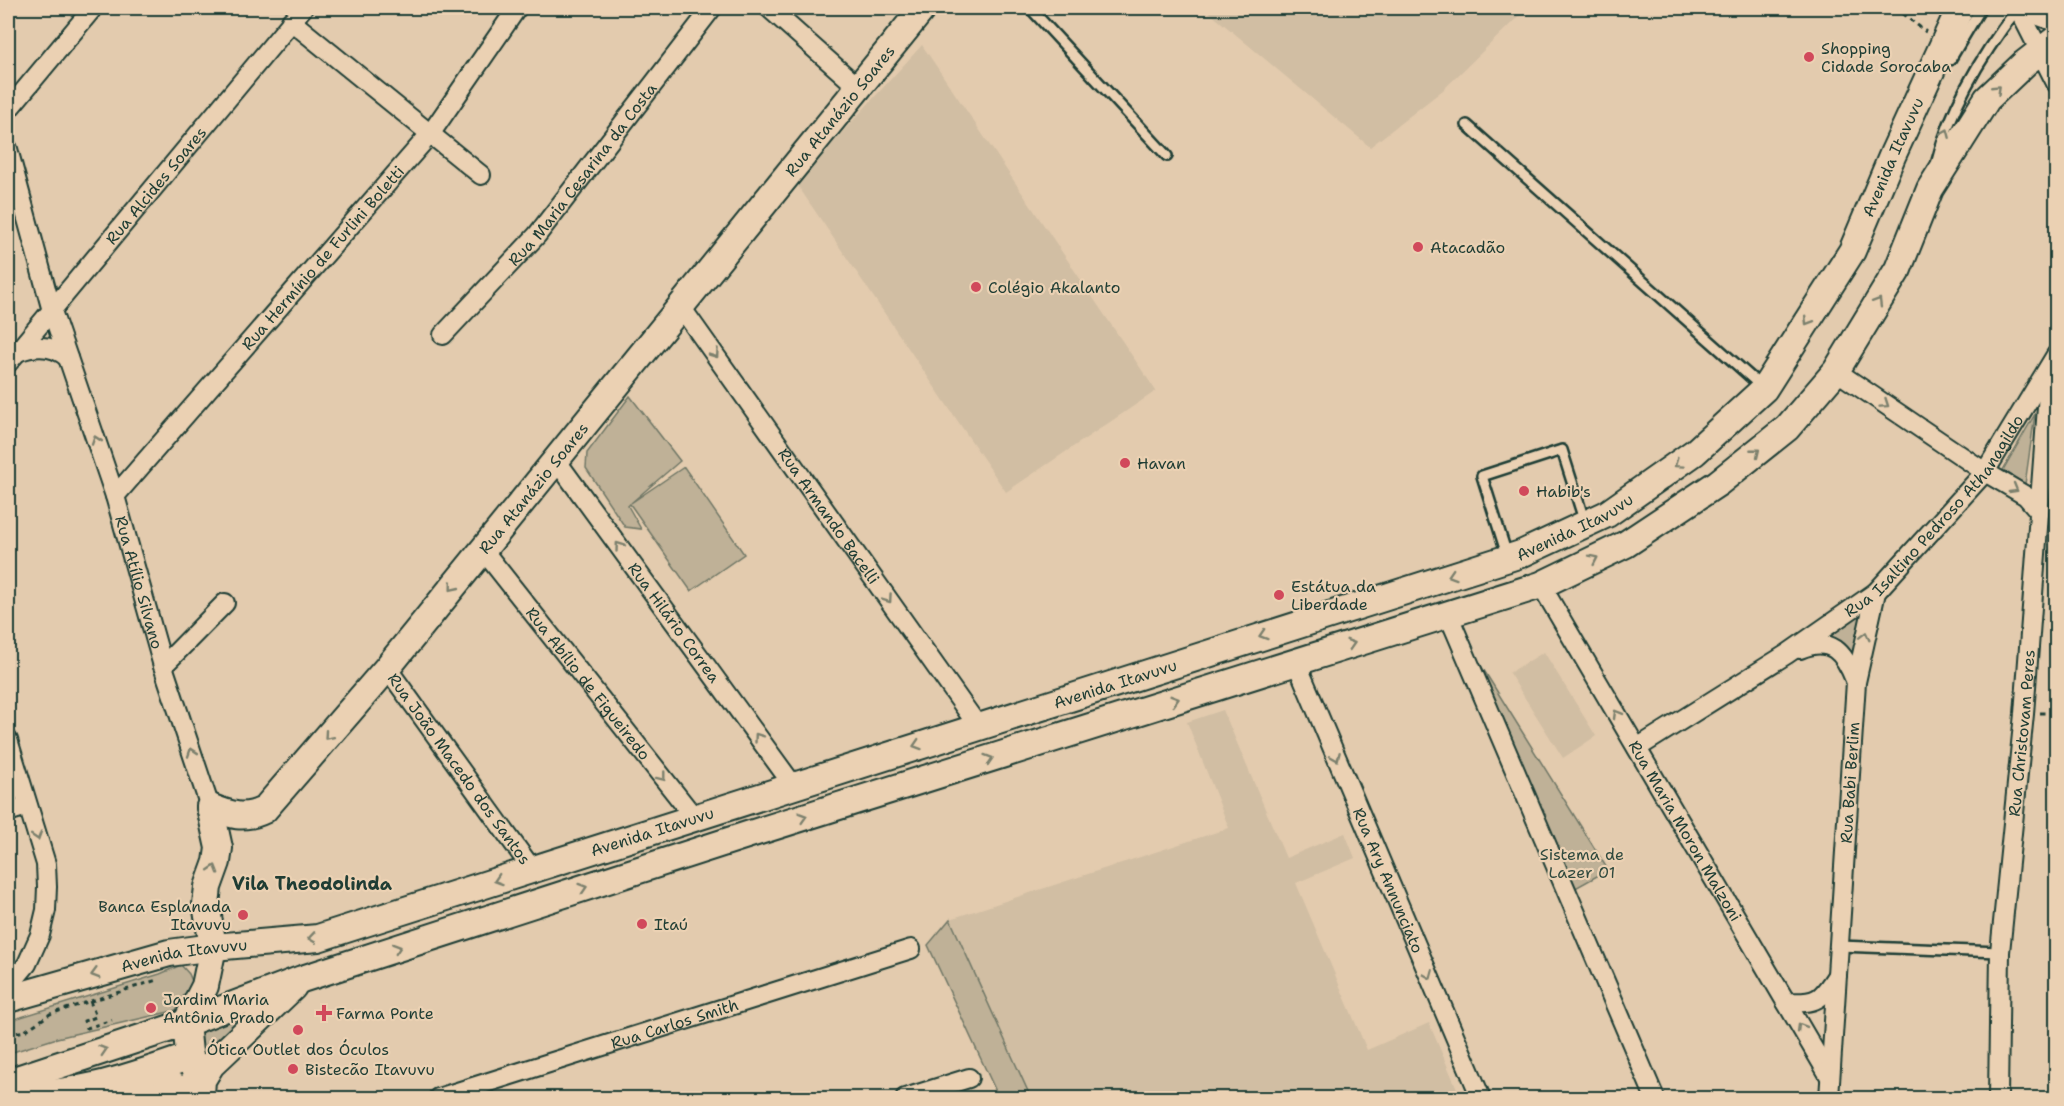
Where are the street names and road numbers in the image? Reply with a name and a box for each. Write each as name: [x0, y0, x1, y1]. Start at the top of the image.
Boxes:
street label: Rua Atanázio Soares: [780, 41, 900, 181]
street label: Rua Maria Cesarina da Costa: [504, 79, 662, 270]
street label: Avenida Itavuvu: [1858, 94, 1929, 220]
street label: Rua Alcides Soares: [101, 122, 211, 249]
street label: Rua Hermínio de Furlini Boletti: [237, 161, 409, 355]
street label: Rua Isaltino Pedroso Athanagildo: [1840, 411, 2028, 622]
street label: Rua Atanázio Soares: [474, 418, 593, 558]
street label: Rua Armando Bacelli: [773, 444, 884, 588]
street label: Avenida Itavuvu: [1513, 489, 1637, 566]
street label: Rua Atílio Silvano: [110, 513, 168, 652]
street label: Rua Hilário Correa: [623, 558, 725, 687]
street label: Rua Abílio de Figueiredo: [521, 603, 655, 765]
street label: Rua Christovam Peres: [2004, 649, 2040, 818]
street label: Avenida Itavuvu: [1051, 654, 1180, 714]
street label: Rua João Macedo dos Santos: [383, 669, 535, 869]
street label: Rua Babi Berlim: [1836, 721, 1864, 844]
street label: Rua Maria Moron Malzoni: [1624, 737, 1746, 925]
street label: Avenida Itavuvu: [588, 802, 717, 861]
street label: Rua Ary Annunciato: [1348, 804, 1428, 956]
street label: Avenida Itavuvu: [118, 934, 248, 977]
street label: Rua Carlos Smith: [608, 994, 741, 1054]

